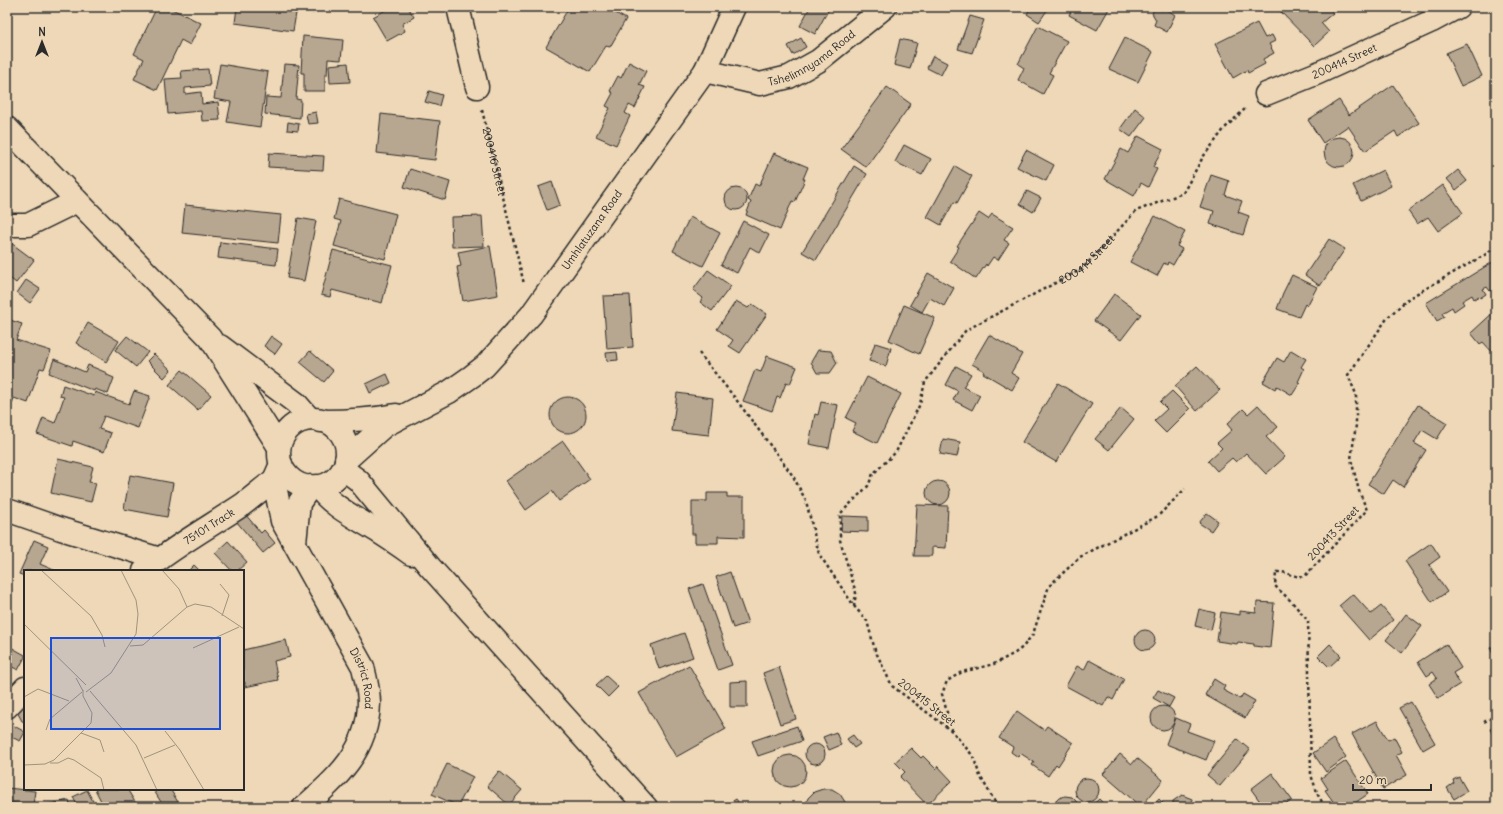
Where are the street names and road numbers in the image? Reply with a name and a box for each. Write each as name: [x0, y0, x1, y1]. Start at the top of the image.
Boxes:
street label: Tshelimnyama Road: [767, 27, 858, 89]
street label: 200414 Street: [1310, 40, 1379, 82]
street label: 200416 Street: [479, 126, 509, 197]
street label: Umhlatuzana Road: [558, 187, 625, 273]
street label: 200414 Street: [1056, 232, 1118, 287]
street label: 200413 Street: [1304, 503, 1362, 563]
street label: 75101 Track: [181, 505, 237, 547]
street label: District Road: [347, 645, 376, 710]
street label: 200415 Street: [895, 675, 959, 729]

